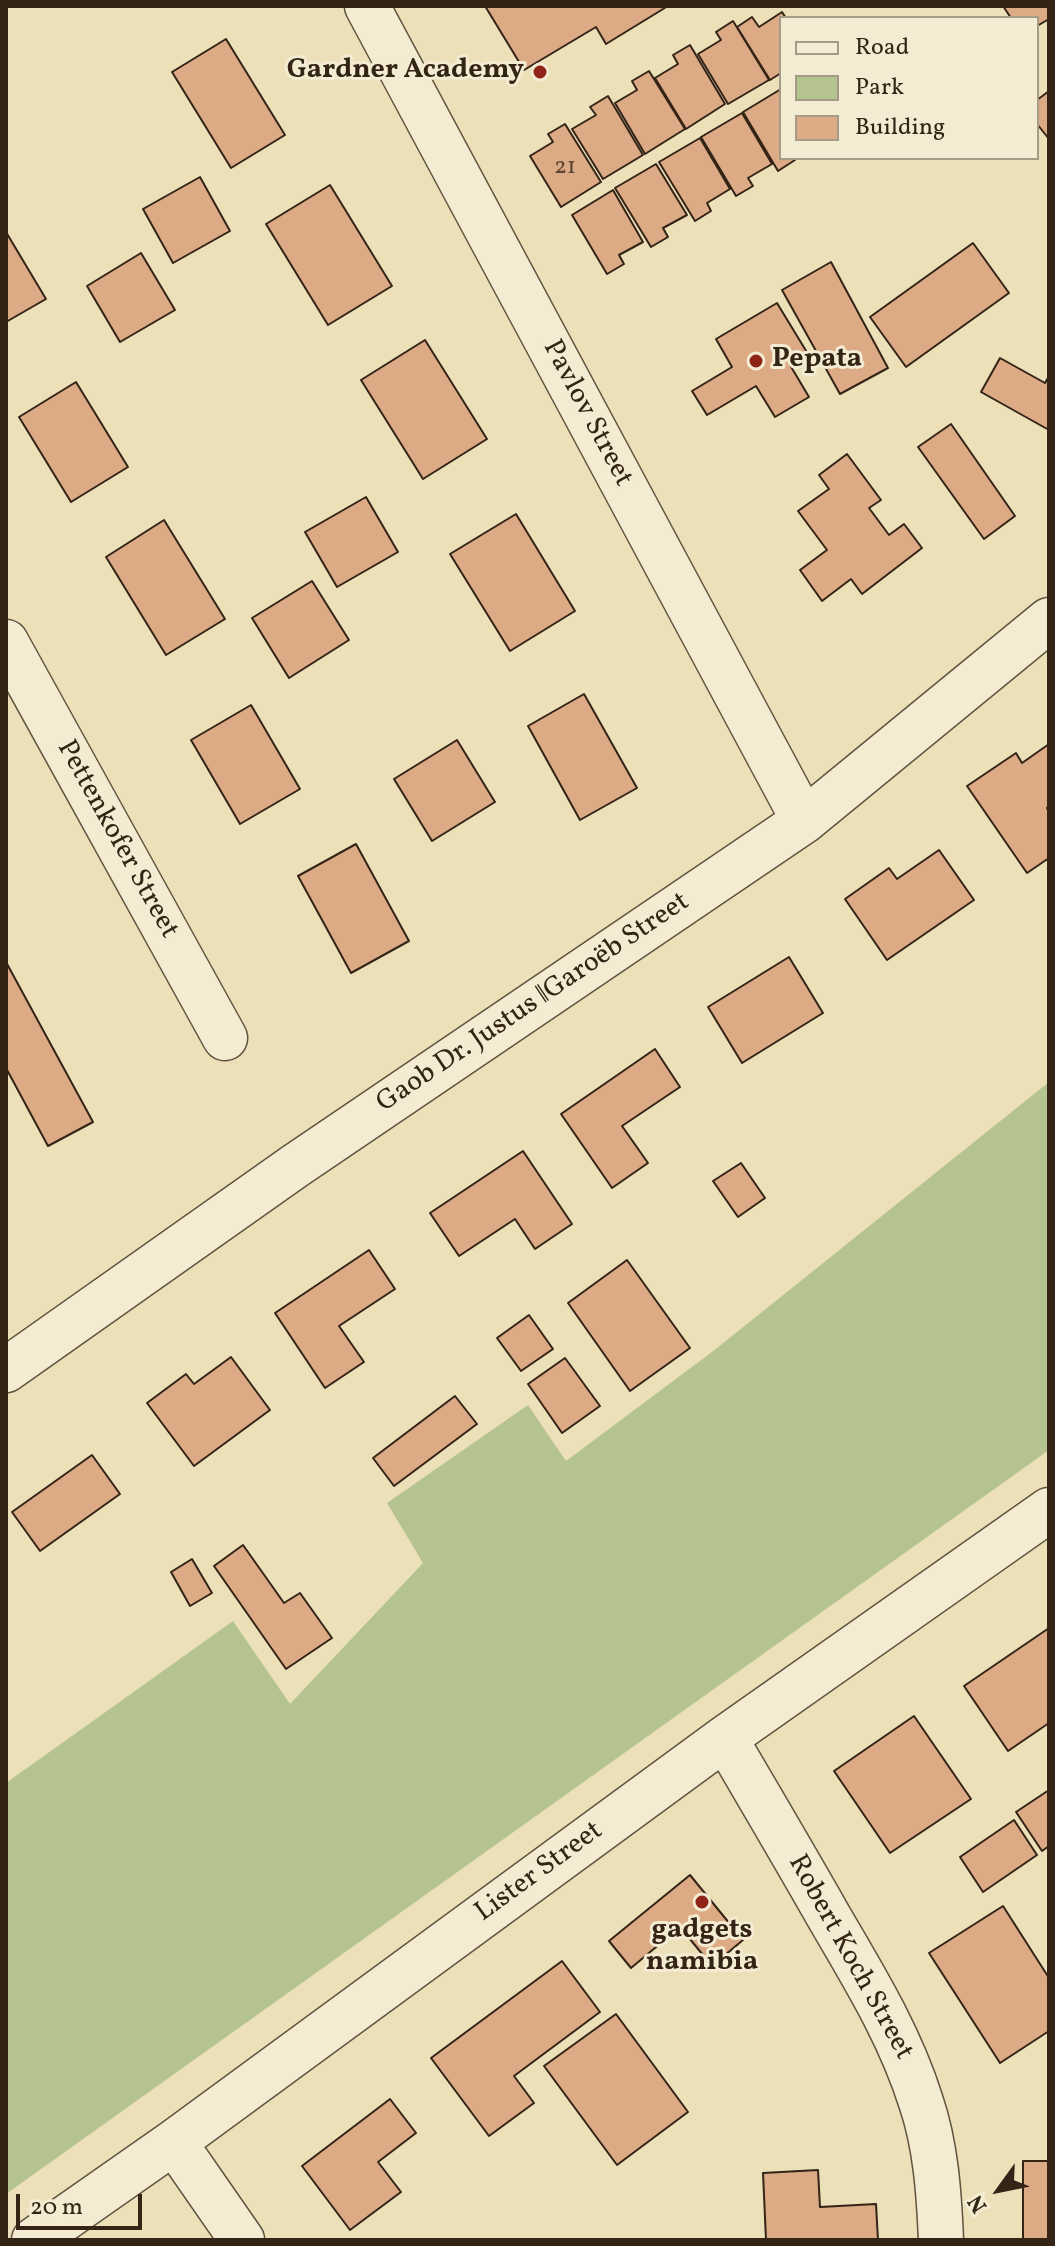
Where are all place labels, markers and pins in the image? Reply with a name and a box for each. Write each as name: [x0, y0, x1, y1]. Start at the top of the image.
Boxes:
place label: Gardner Academy: [287, 55, 524, 89]
marker: Gardner Academy: [531, 63, 549, 81]
place label: Pepata: [772, 344, 862, 378]
marker: Pepata: [747, 352, 765, 370]
marker: gadgets namibia: [693, 1893, 711, 1911]
place label: gadgets namibia: [646, 1915, 758, 1981]

